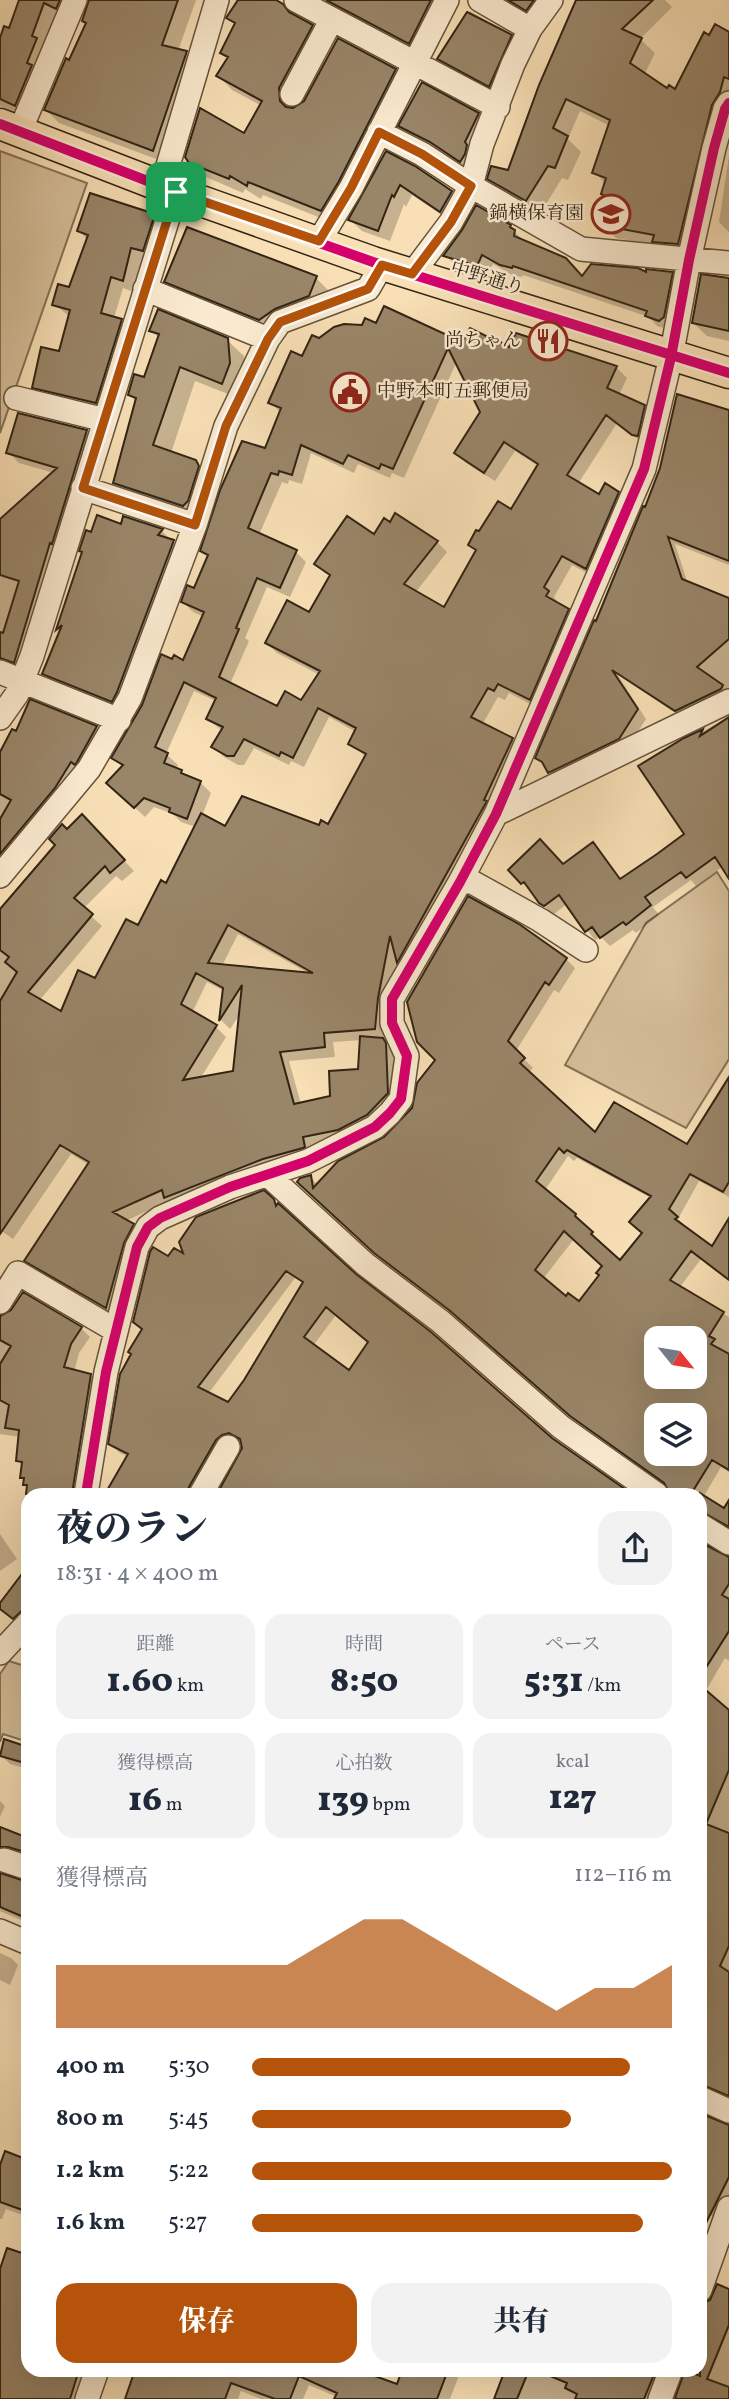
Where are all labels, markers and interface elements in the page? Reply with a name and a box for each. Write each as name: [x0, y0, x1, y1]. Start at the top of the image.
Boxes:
pin: [146, 162, 206, 222]
icon: arrive: [157, 173, 195, 211]
school or university icon: 鍋横保育園: [590, 193, 632, 235]
place label: 鍋横保育園: [489, 201, 584, 227]
street label: 中野通り: [447, 255, 527, 303]
restaurant icon: 尚ちゃん: [527, 320, 569, 362]
place label: 尚ちゃん: [445, 328, 521, 354]
public building icon: 中野本町五郵便局: [329, 371, 371, 413]
place label: 中野本町五郵便局: [377, 379, 529, 405]
north arrow: [644, 1326, 707, 1390]
map controls: [644, 1326, 707, 1466]
button: layers: [644, 1403, 707, 1466]
text: 夜のラン: [56, 1505, 208, 1558]
button: share: [598, 1511, 672, 1585]
text: 18:31 · 4 × 400 m: [56, 1558, 218, 1590]
text: 距離: [136, 1632, 174, 1658]
text: 時間: [345, 1632, 383, 1658]
text: ペース: [545, 1632, 601, 1658]
text: 1.60: [107, 1658, 173, 1706]
text: 8:50: [330, 1658, 398, 1706]
text: 5:31: [524, 1658, 583, 1706]
text: km: [173, 1673, 204, 1699]
text: /km: [583, 1673, 621, 1699]
text: kcal: [556, 1749, 590, 1775]
text: 獲得標高: [117, 1751, 193, 1777]
text: 心拍数: [335, 1751, 393, 1777]
text: 127: [548, 1775, 597, 1823]
text: 16: [128, 1777, 162, 1825]
text: 139: [317, 1777, 369, 1825]
text: m: [162, 1792, 183, 1818]
text: bpm: [369, 1792, 411, 1818]
text: 112–116 m: [574, 1859, 672, 1891]
text: 獲得標高: [56, 1863, 148, 1895]
text: 400 m: [56, 2051, 125, 2083]
text: 5:30: [168, 2051, 210, 2083]
text: 800 m: [56, 2103, 124, 2135]
text: 5:45: [168, 2103, 209, 2135]
text: 1.2 km: [56, 2155, 125, 2187]
text: 5:22: [168, 2155, 209, 2187]
text: 1.6 km: [56, 2207, 125, 2239]
text: 5:27: [168, 2207, 207, 2239]
button: 保存: [56, 2283, 357, 2363]
button: 共有: [371, 2283, 672, 2363]

